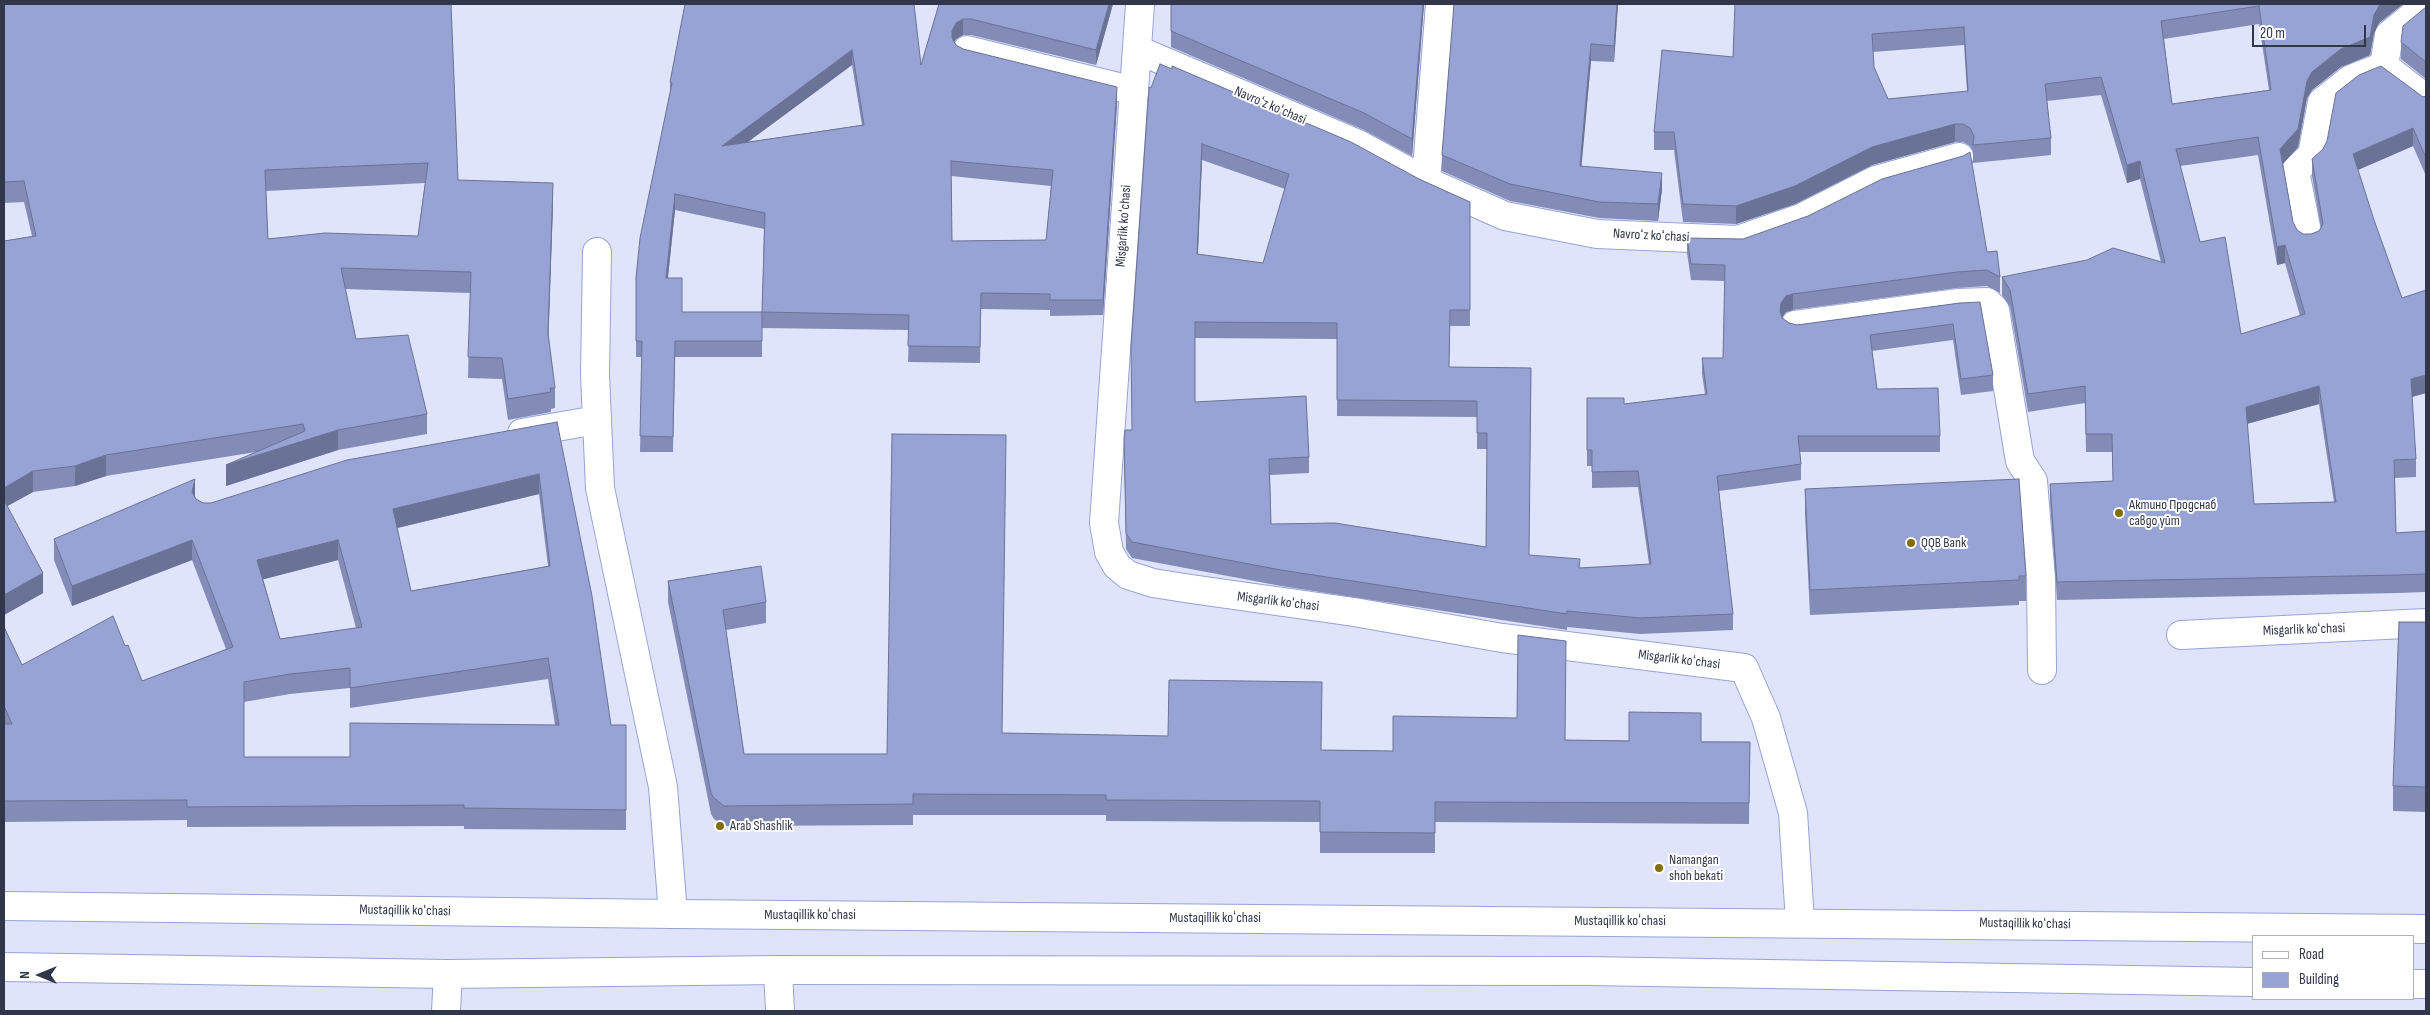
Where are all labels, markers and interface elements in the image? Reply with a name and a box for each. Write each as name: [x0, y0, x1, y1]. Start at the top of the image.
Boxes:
scale bar: [2255, 15, 2369, 47]
text: 20 m: [2260, 24, 2285, 43]
street label: Navroʻz koʻchasi: [1232, 83, 1308, 129]
street label: Misgarlik koʻchasi: [1113, 184, 1135, 268]
street label: Navroʻz koʻchasi: [1612, 226, 1690, 246]
place label: Актино Продснаб савдо уйт: [2129, 497, 2216, 530]
marker: Актино Продснаб савдо уйт: [2113, 507, 2125, 519]
place label: QQB Bank: [1921, 535, 1966, 551]
marker: QQB Bank: [1905, 537, 1917, 549]
street label: Misgarlik koʻchasi: [1236, 589, 1320, 615]
street label: Misgarlik koʻchasi: [2263, 620, 2345, 640]
street label: Misgarlik koʻchasi: [1637, 647, 1721, 673]
place label: Arab Shashlik: [730, 818, 793, 834]
marker: Arab Shashlik: [714, 820, 726, 832]
place label: Namangan shoh bekati: [1669, 852, 1723, 884]
marker: Namangan shoh bekati: [1653, 862, 1665, 874]
street label: Mustaqillik koʻchasi: [359, 902, 451, 920]
street label: Mustaqillik koʻchasi: [764, 907, 856, 923]
street label: Mustaqillik koʻchasi: [1169, 910, 1261, 926]
street label: Mustaqillik koʻchasi: [1574, 913, 1666, 929]
street label: Mustaqillik koʻchasi: [1979, 915, 2071, 933]
legend: [2252, 935, 2415, 1000]
text: Road: [2299, 945, 2324, 964]
north arrow: [15, 950, 65, 1000]
text: Building: [2299, 970, 2339, 989]
text: N: [16, 971, 33, 979]

